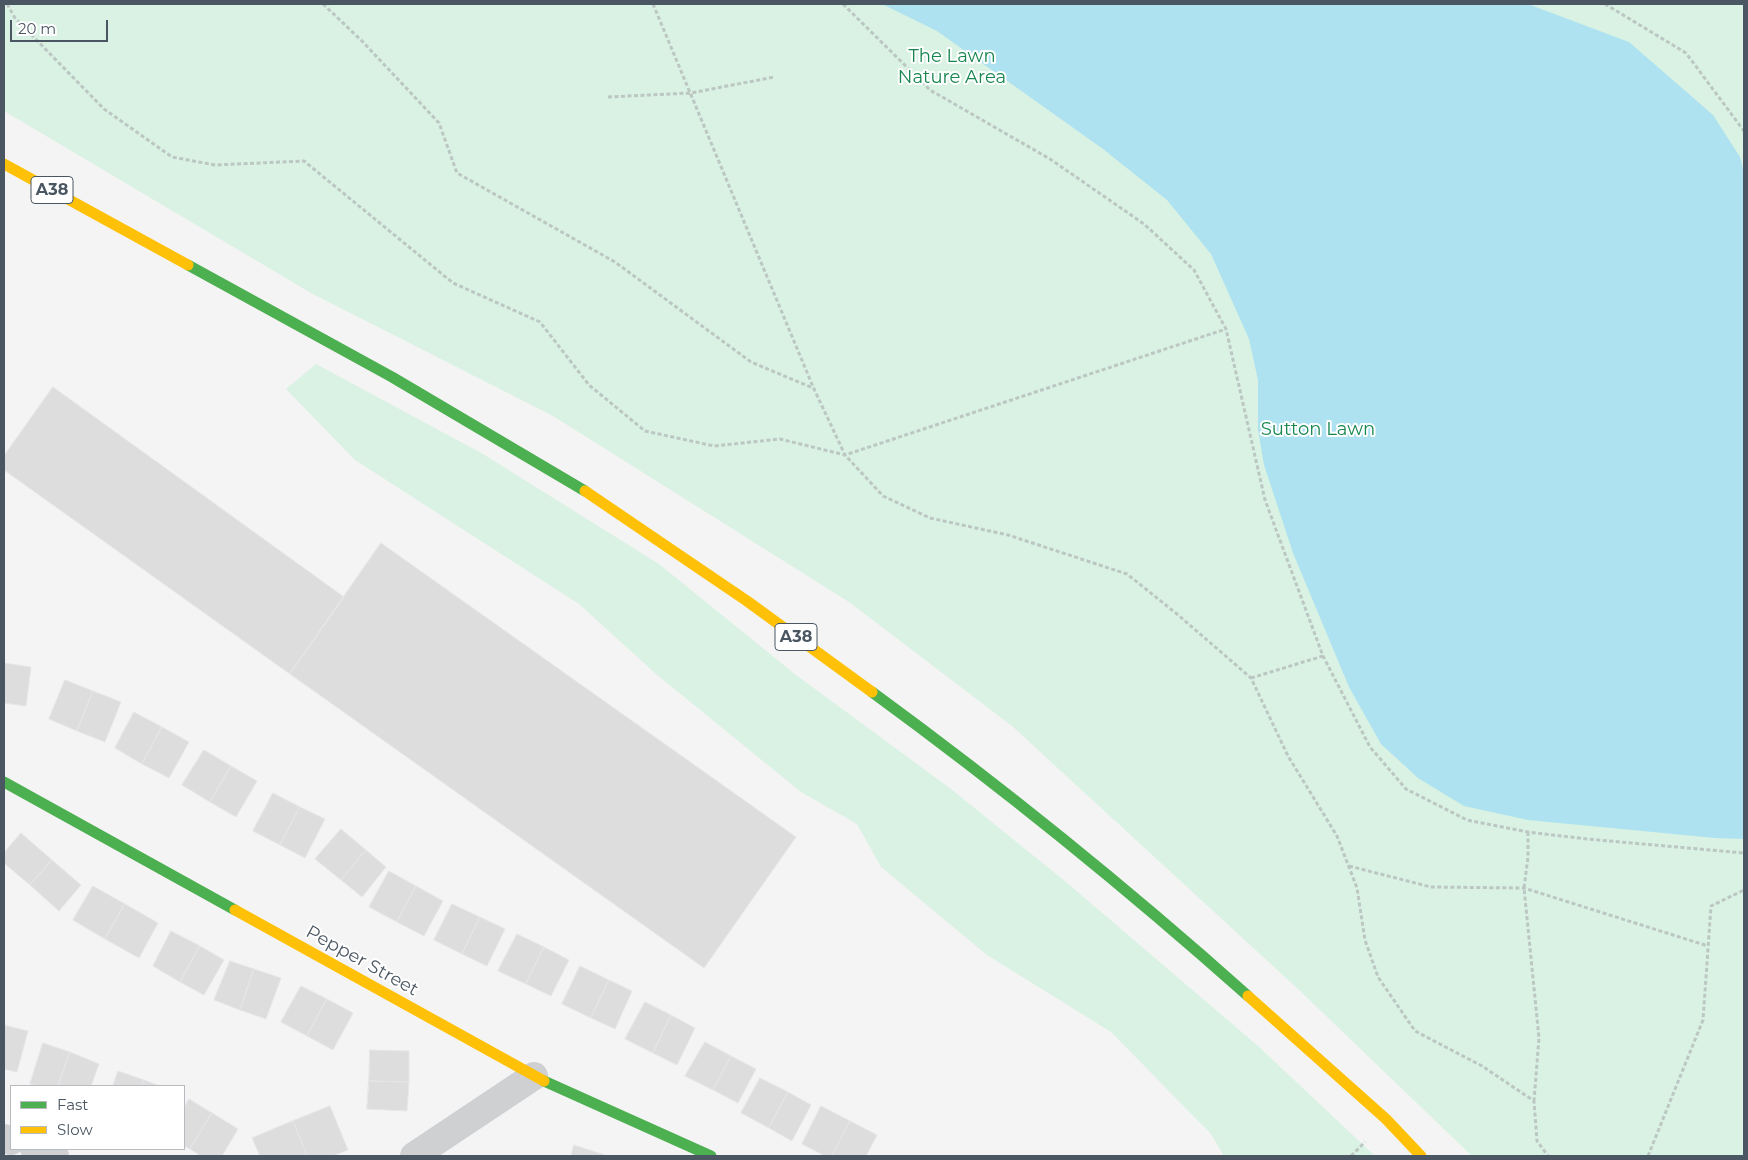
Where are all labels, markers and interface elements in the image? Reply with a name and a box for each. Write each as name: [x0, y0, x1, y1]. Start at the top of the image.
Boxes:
scale bar: [12, 10, 110, 42]
text: 20 m: [18, 19, 56, 38]
park label: The Lawn Nature Area: [898, 46, 1006, 88]
road number: A38: [31, 176, 73, 204]
park label: Sutton Lawn: [1261, 419, 1375, 441]
road number: A38: [775, 624, 817, 650]
street label: Pepper Street: [302, 921, 422, 1001]
legend: [10, 1085, 185, 1150]
text: Fast: [57, 1095, 88, 1114]
text: Slow: [57, 1120, 93, 1139]

